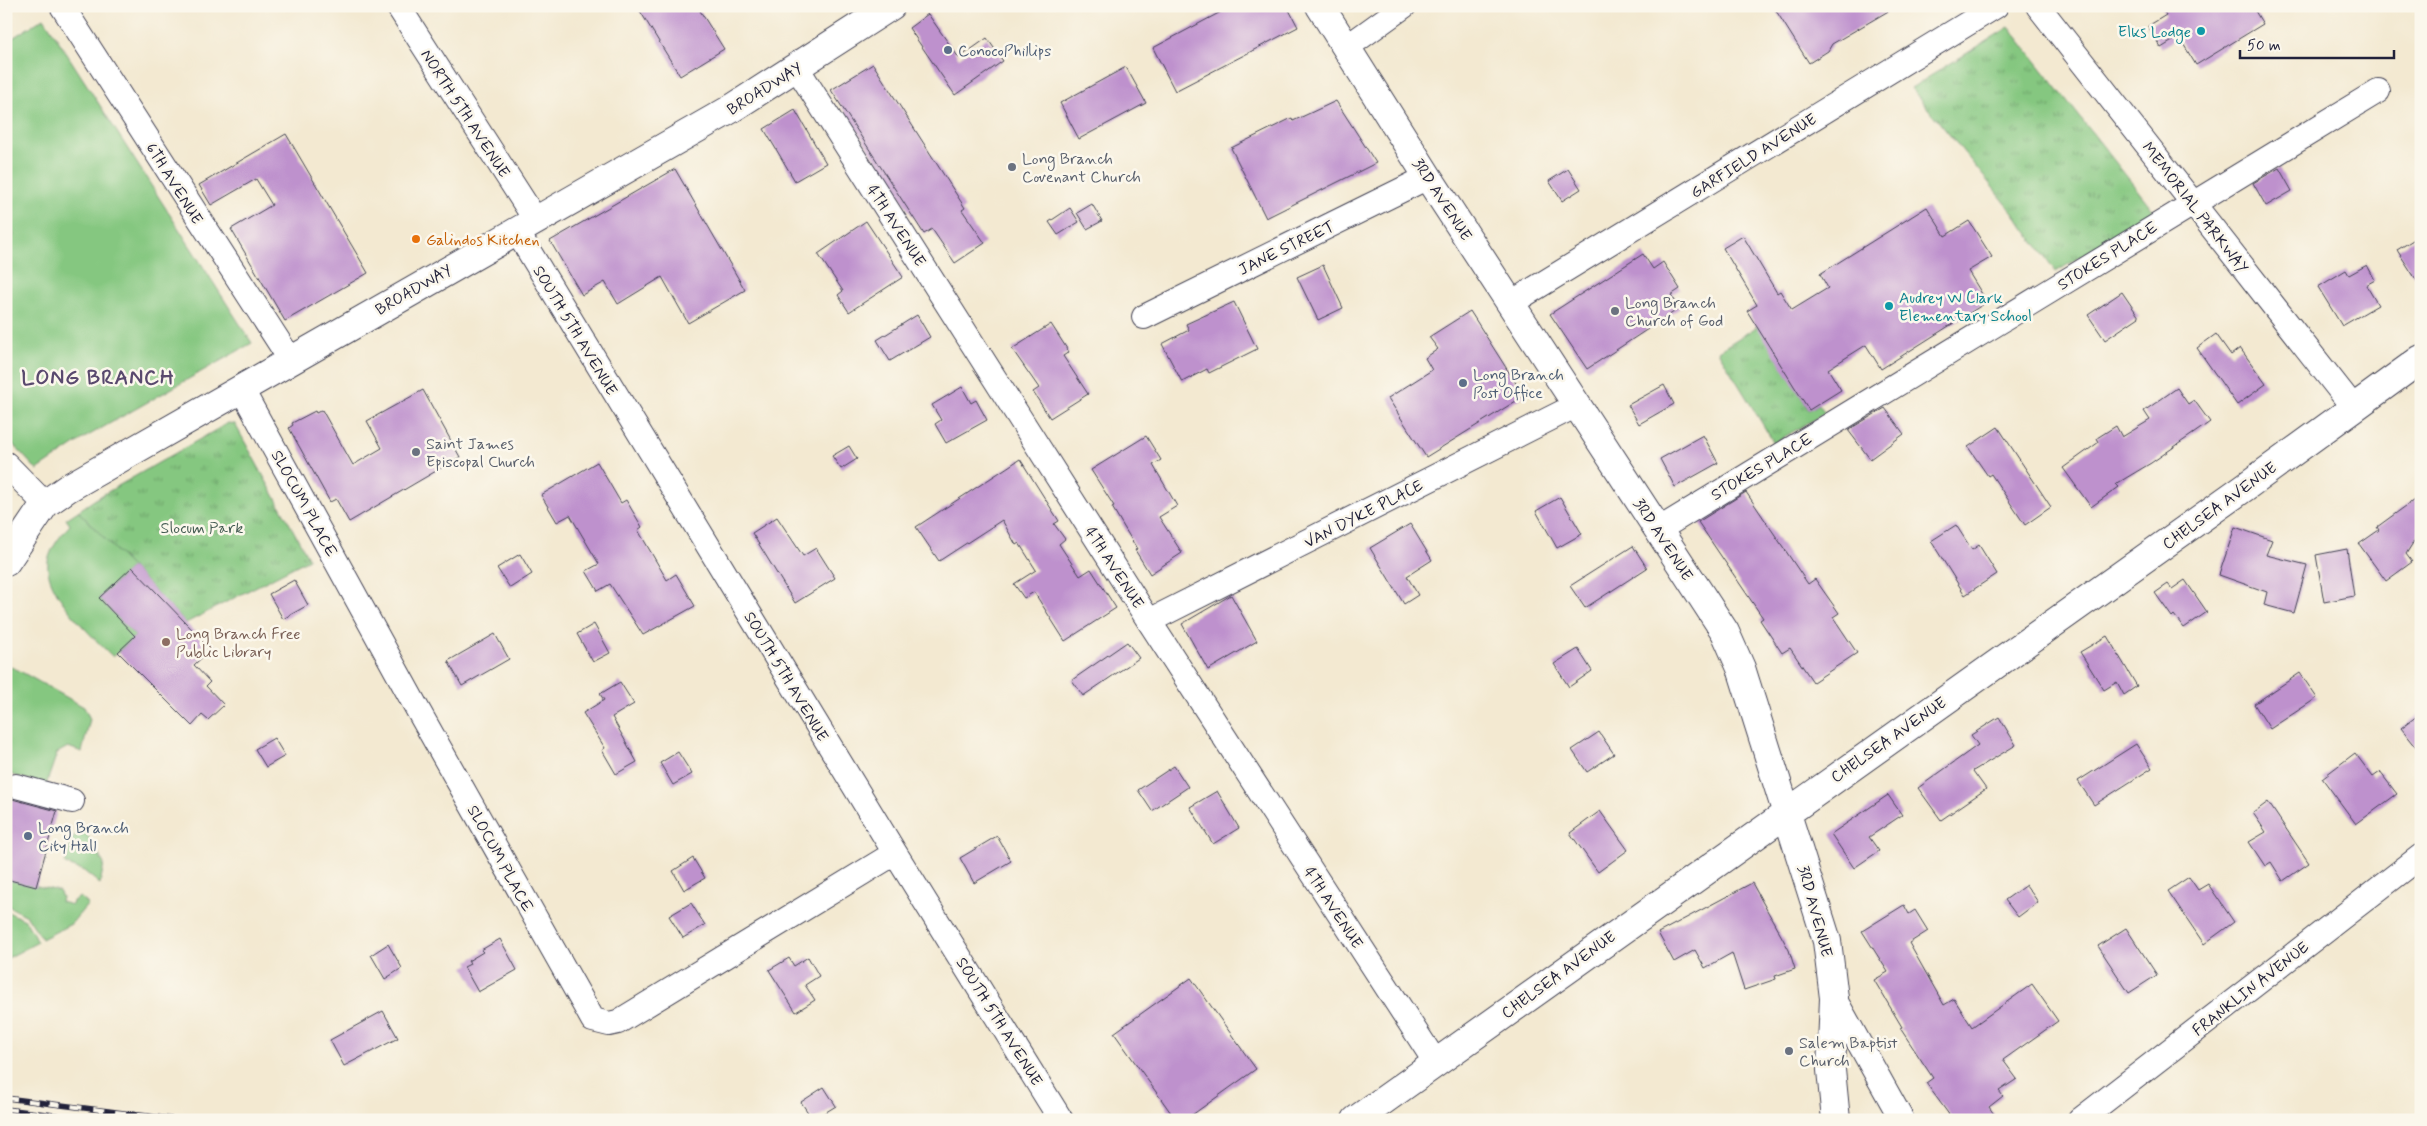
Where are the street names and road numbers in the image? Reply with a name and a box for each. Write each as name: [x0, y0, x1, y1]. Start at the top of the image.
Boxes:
street label: NORTH 5TH AVENUE: [415, 46, 514, 182]
street label: BROADWAY: [723, 58, 807, 121]
street label: GARFIELD AVENUE: [1687, 109, 1821, 204]
street label: MEMORIAL PARKWAY: [2137, 138, 2253, 278]
street label: 6TH AVENUE: [140, 139, 207, 229]
street label: 3RD AVENUE: [1407, 155, 1476, 245]
street label: 4TH AVENUE: [861, 181, 930, 271]
street label: JANE STREET: [1235, 216, 1338, 281]
street label: STOKES PLACE: [2054, 217, 2162, 296]
street label: BROADWAY: [372, 260, 456, 321]
street label: SOUTH 5TH AVENUE: [528, 262, 622, 400]
street label: STOKES PLACE: [1707, 429, 1816, 506]
street label: SLOCUM PLACE: [266, 447, 342, 561]
street label: CHELSEA AVENUE: [2159, 458, 2281, 555]
street label: VAN DYKE PLACE: [1301, 475, 1427, 553]
street label: 3RD AVENUE: [1628, 495, 1697, 585]
street label: 4TH AVENUE: [1079, 523, 1148, 613]
street label: SOUTH 5TH AVENUE: [739, 608, 833, 746]
street label: CHELSEA AVENUE: [1827, 693, 1951, 788]
street label: SLOCUM PLACE: [462, 802, 538, 916]
street label: 4TH AVENUE: [1298, 863, 1367, 953]
street label: 3RD AVENUE: [1792, 863, 1837, 960]
street label: CHELSEA AVENUE: [1498, 927, 1620, 1024]
street label: FRANKLIN AVENUE: [2188, 937, 2313, 1041]
street label: SOUTH 5TH AVENUE: [951, 954, 1047, 1090]

